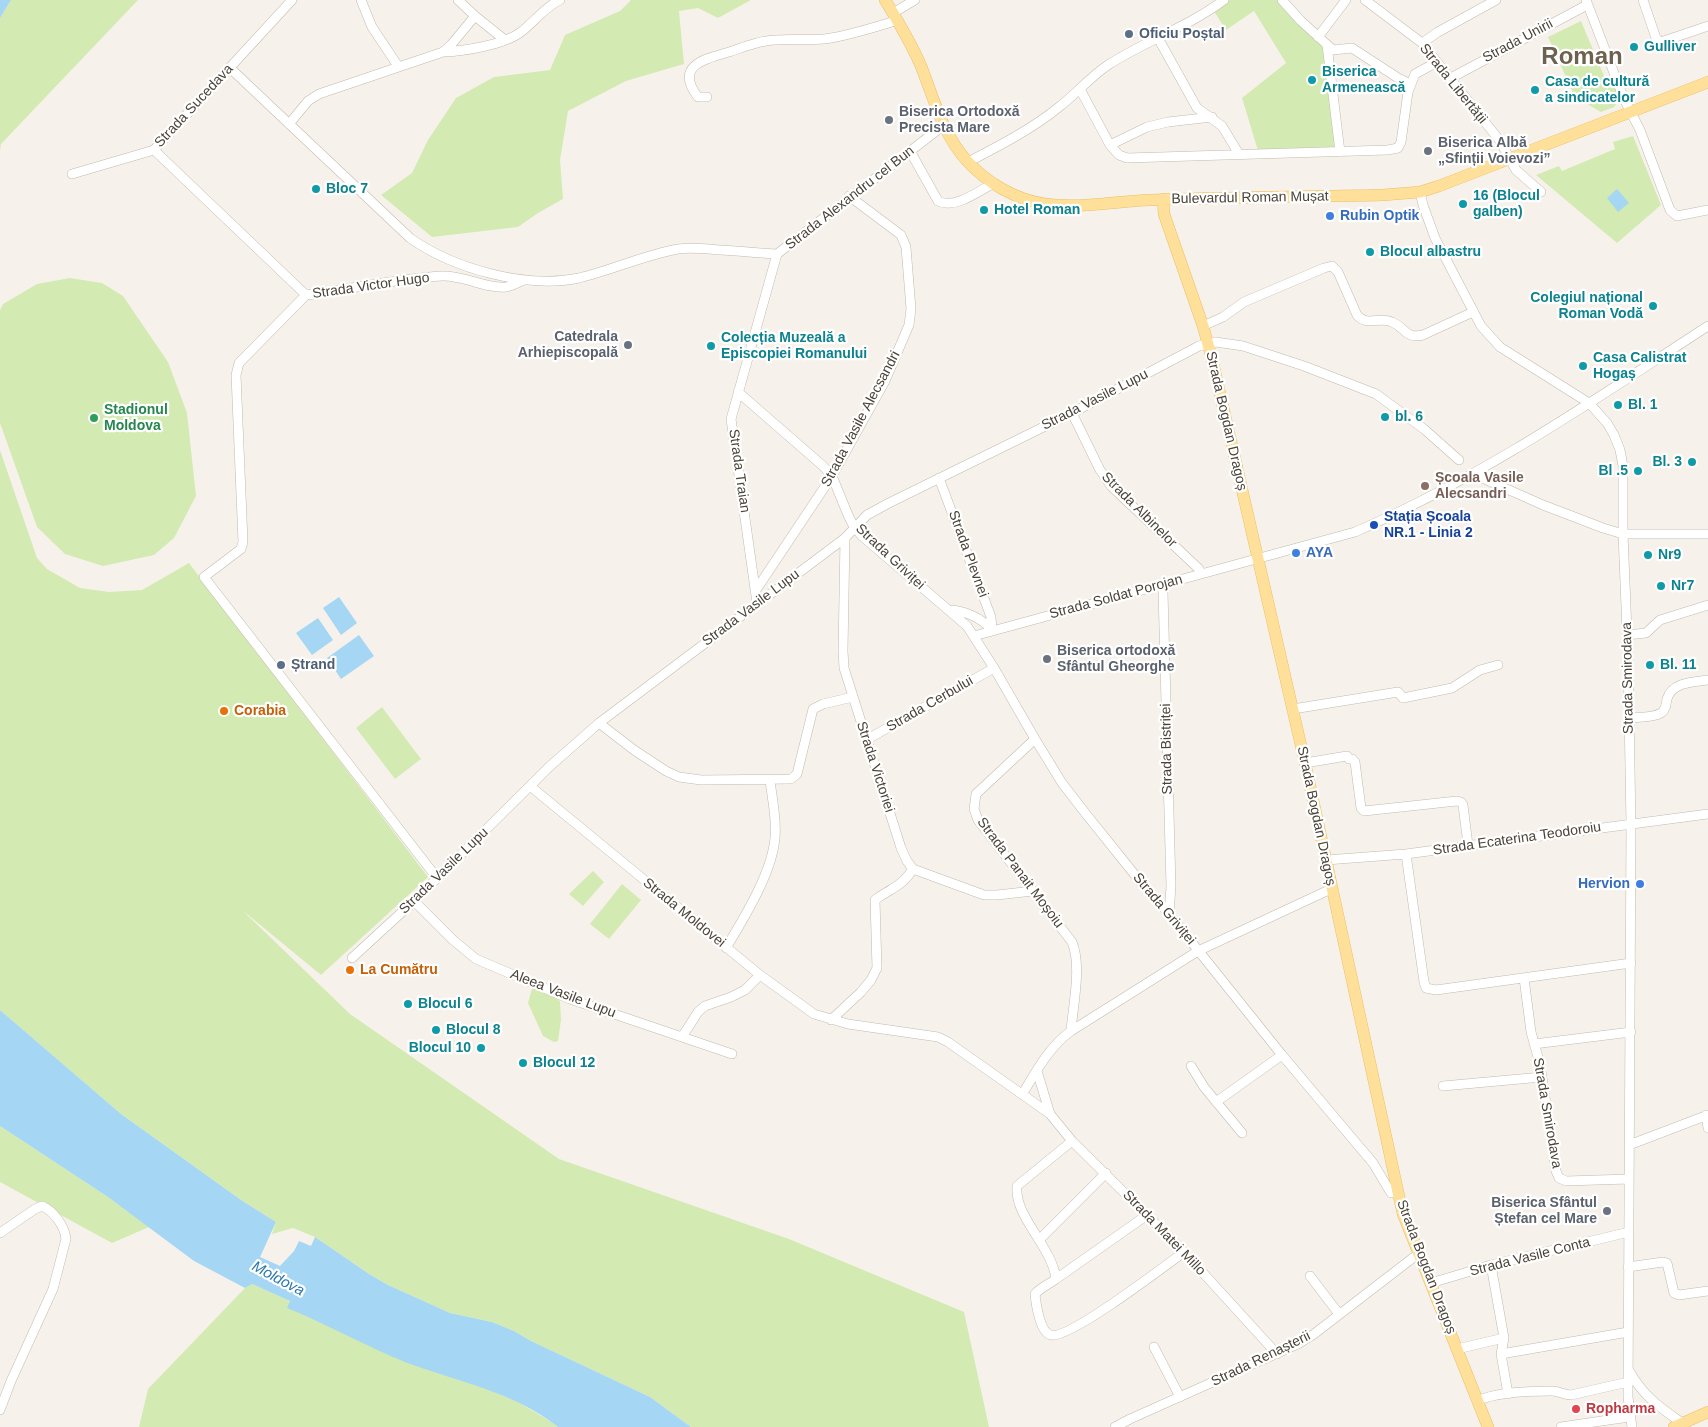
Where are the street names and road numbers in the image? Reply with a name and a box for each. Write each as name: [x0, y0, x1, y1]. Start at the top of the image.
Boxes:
street label: Strada Unirii: [1480, 16, 1556, 66]
street label: Strada Libertății: [1416, 41, 1490, 127]
street label: Strada Sucedava: [151, 61, 237, 151]
street label: Strada Alexandru cel Bun: [782, 143, 918, 253]
street label: Bulevardul Roman Mușat: [1171, 188, 1329, 208]
street label: Strada Victor Hugo: [311, 269, 431, 303]
street label: Strada Vasile Alecsandri: [818, 348, 904, 490]
street label: Strada Bogdan Dragoș: [1202, 350, 1250, 492]
street label: Strada Vasile Lupu: [1039, 366, 1151, 434]
street label: Strada Traian: [725, 428, 753, 514]
street label: Strada Albinelor: [1098, 469, 1180, 551]
street label: Strada Plevnei: [945, 508, 991, 600]
street label: Strada Griviței: [852, 521, 928, 593]
street label: Strada Vasile Lupu: [699, 566, 803, 650]
street label: Strada Soldat Porojan: [1048, 571, 1184, 623]
street label: Strada Smirodava: [1619, 622, 1637, 734]
street label: Strada Cerbului: [884, 672, 976, 736]
street label: Strada Bistriței: [1158, 703, 1176, 795]
street label: Strada Victoriei: [852, 719, 898, 815]
street label: Strada Bogdan Dragoș: [1293, 745, 1339, 887]
street label: Strada Panait Moșoiu: [973, 814, 1067, 932]
street label: Strada Ecaterina Teodoroiu: [1432, 819, 1602, 859]
street label: Strada Vasile Lupu: [396, 824, 492, 918]
street label: Strada Griviței: [1129, 870, 1199, 948]
street label: Strada Moldovei: [639, 875, 729, 951]
street label: Aleea Vasile Lupu: [508, 966, 618, 1022]
street label: Strada Smirodava: [1529, 1056, 1565, 1170]
street label: Strada Matei Millo: [1119, 1187, 1209, 1279]
street label: Strada Bogdan Dragoș: [1393, 1198, 1459, 1336]
street label: Strada Vasile Conta: [1468, 1234, 1592, 1280]
street label: Strada Renașterii: [1209, 1328, 1313, 1390]

